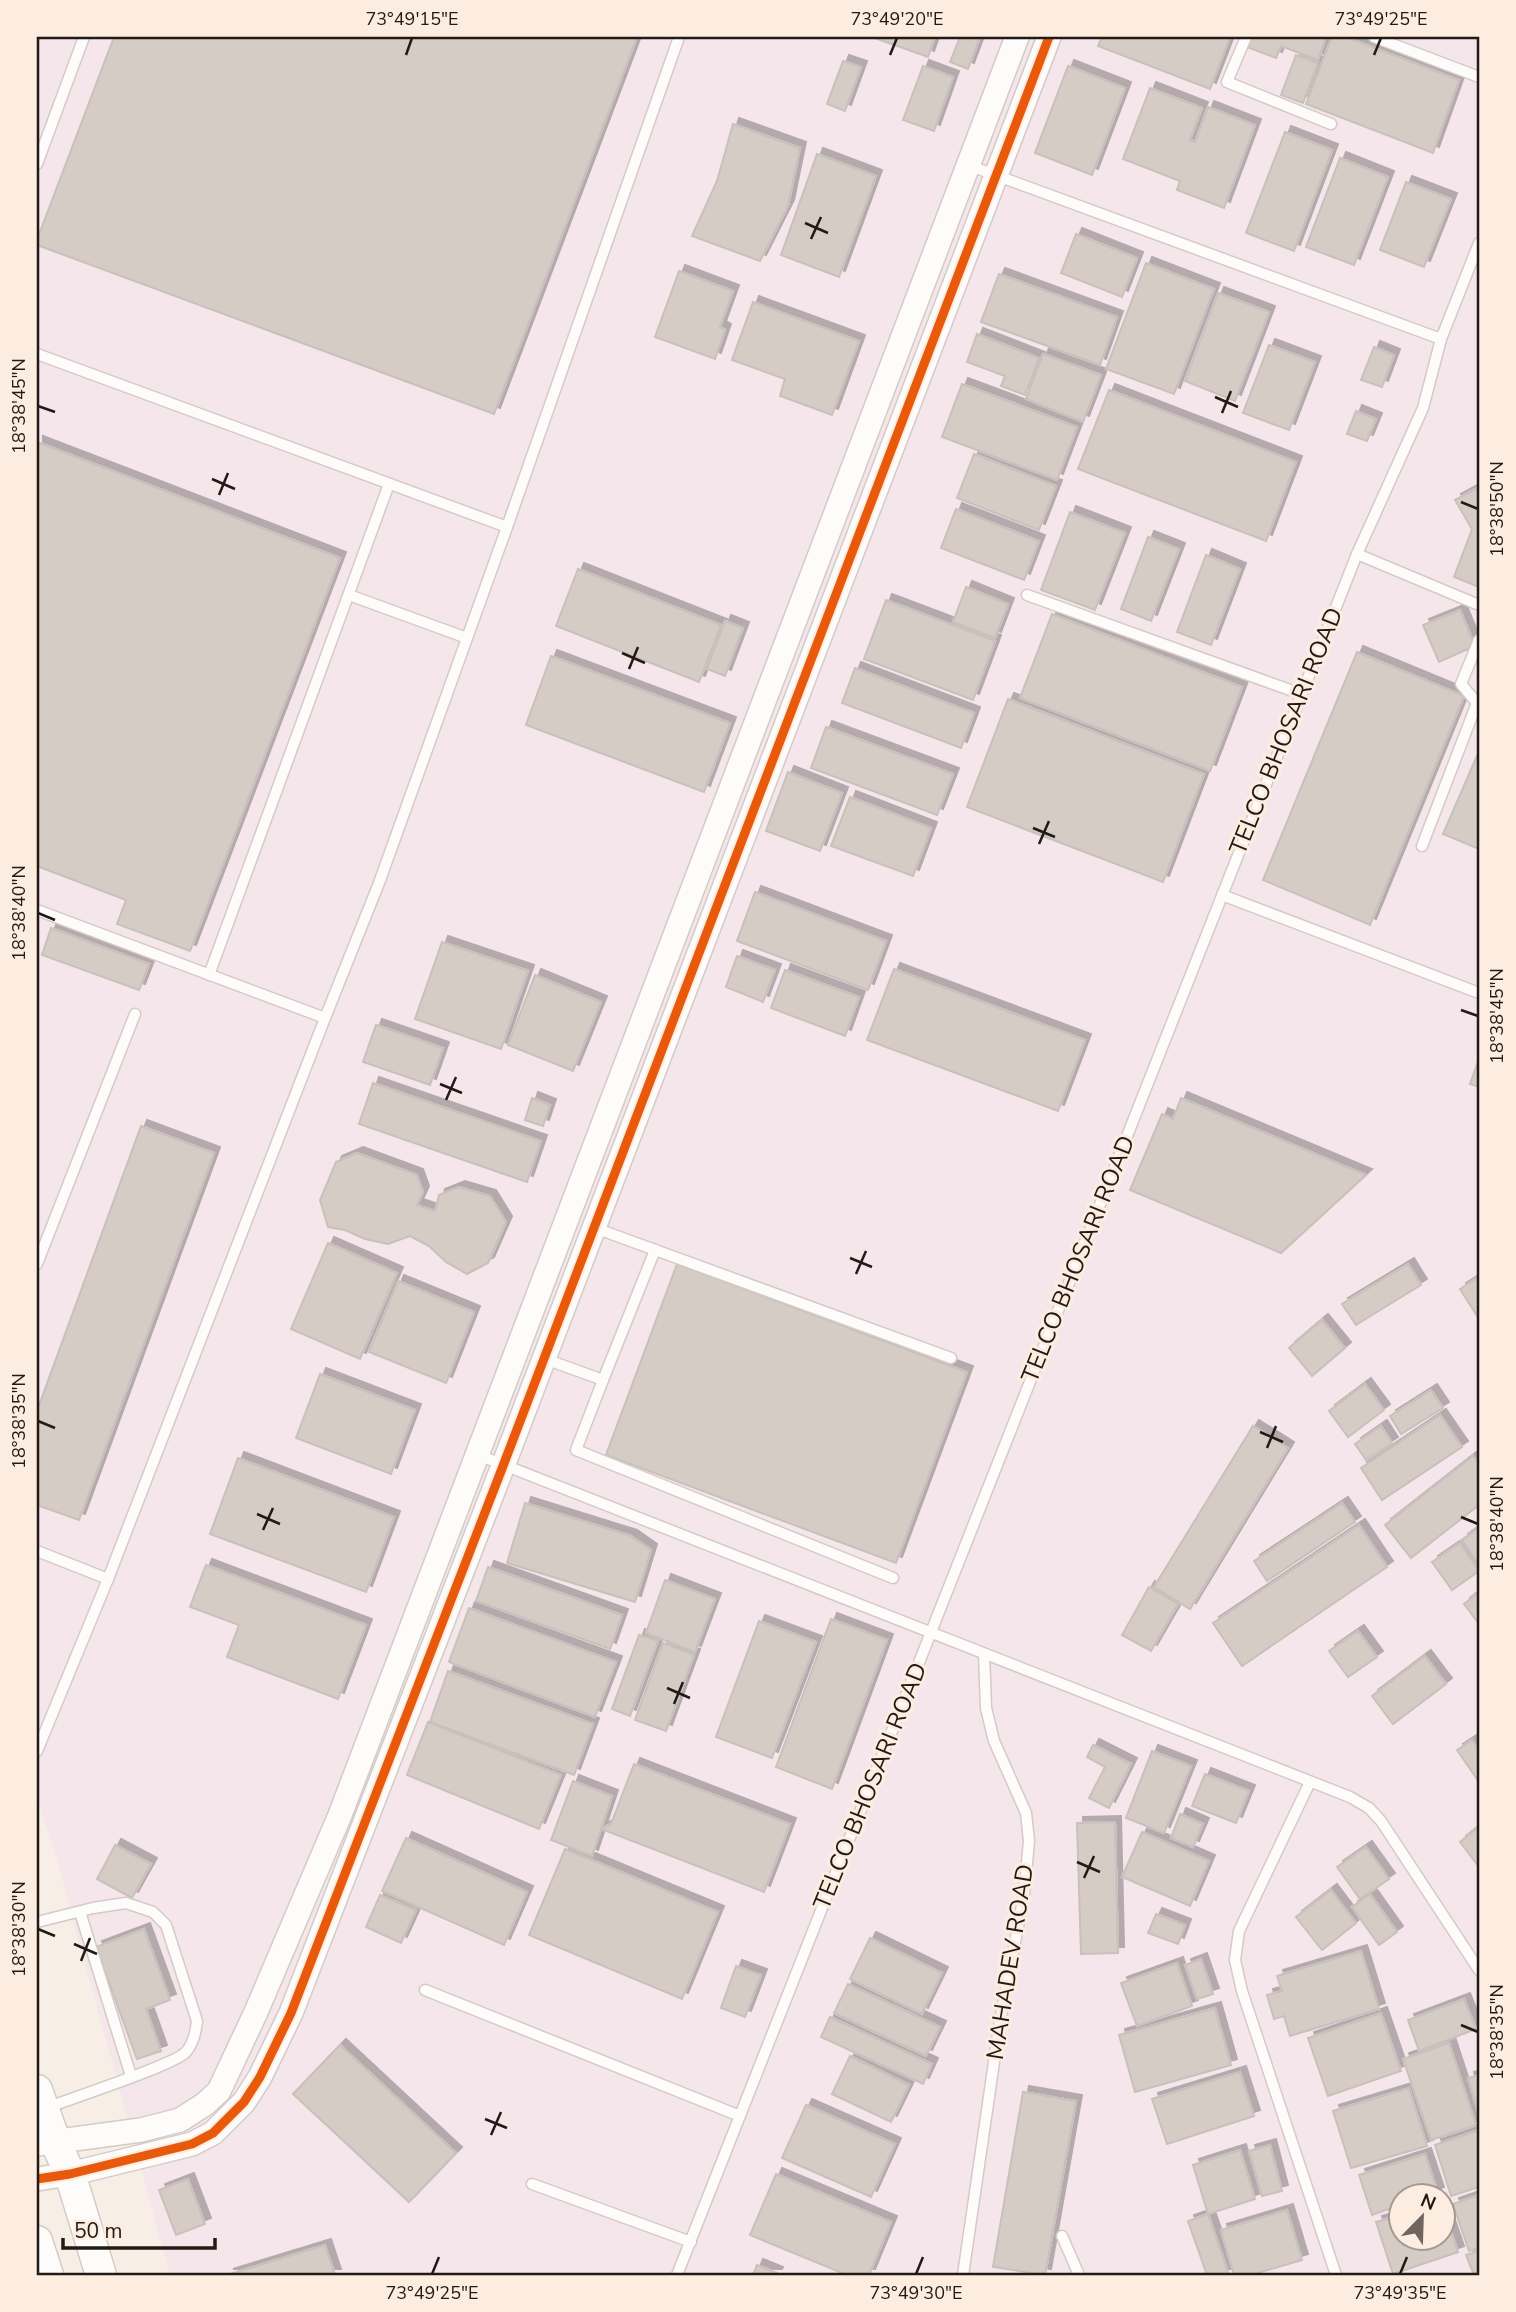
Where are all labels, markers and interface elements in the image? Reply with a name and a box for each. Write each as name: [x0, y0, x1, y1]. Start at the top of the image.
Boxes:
text: 73°49'15"E: [366, 7, 459, 31]
text: 73°49'20"E: [851, 7, 944, 31]
text: 73°49'25"E: [1335, 7, 1428, 31]
text: 18°38'45"N: [7, 358, 31, 454]
text: 18°38'50"N: [1485, 461, 1509, 557]
street label: TELCO BHOSARI ROAD: [1222, 603, 1350, 859]
text: 18°38'40"N: [7, 865, 31, 961]
text: 18°38'45"N: [1485, 968, 1509, 1064]
street label: TELCO BHOSARI ROAD: [1014, 1131, 1142, 1387]
text: 18°38'35"N: [7, 1373, 31, 1469]
text: 18°38'40"N: [1485, 1476, 1509, 1572]
street label: TELCO BHOSARI ROAD: [806, 1658, 934, 1914]
street label: MAHADEV ROAD: [979, 1862, 1041, 2062]
text: 18°38'30"N: [7, 1881, 31, 1977]
text: 18°38'35"N: [1485, 1984, 1509, 2080]
north arrow: [1386, 2182, 1456, 2252]
text: N: [1417, 2188, 1440, 2217]
scale bar: [63, 2207, 215, 2251]
text: 50 m: [74, 2217, 123, 2245]
text: 73°49'25"E: [386, 2281, 479, 2305]
text: 73°49'30"E: [870, 2281, 963, 2305]
text: 73°49'35"E: [1354, 2281, 1447, 2305]

